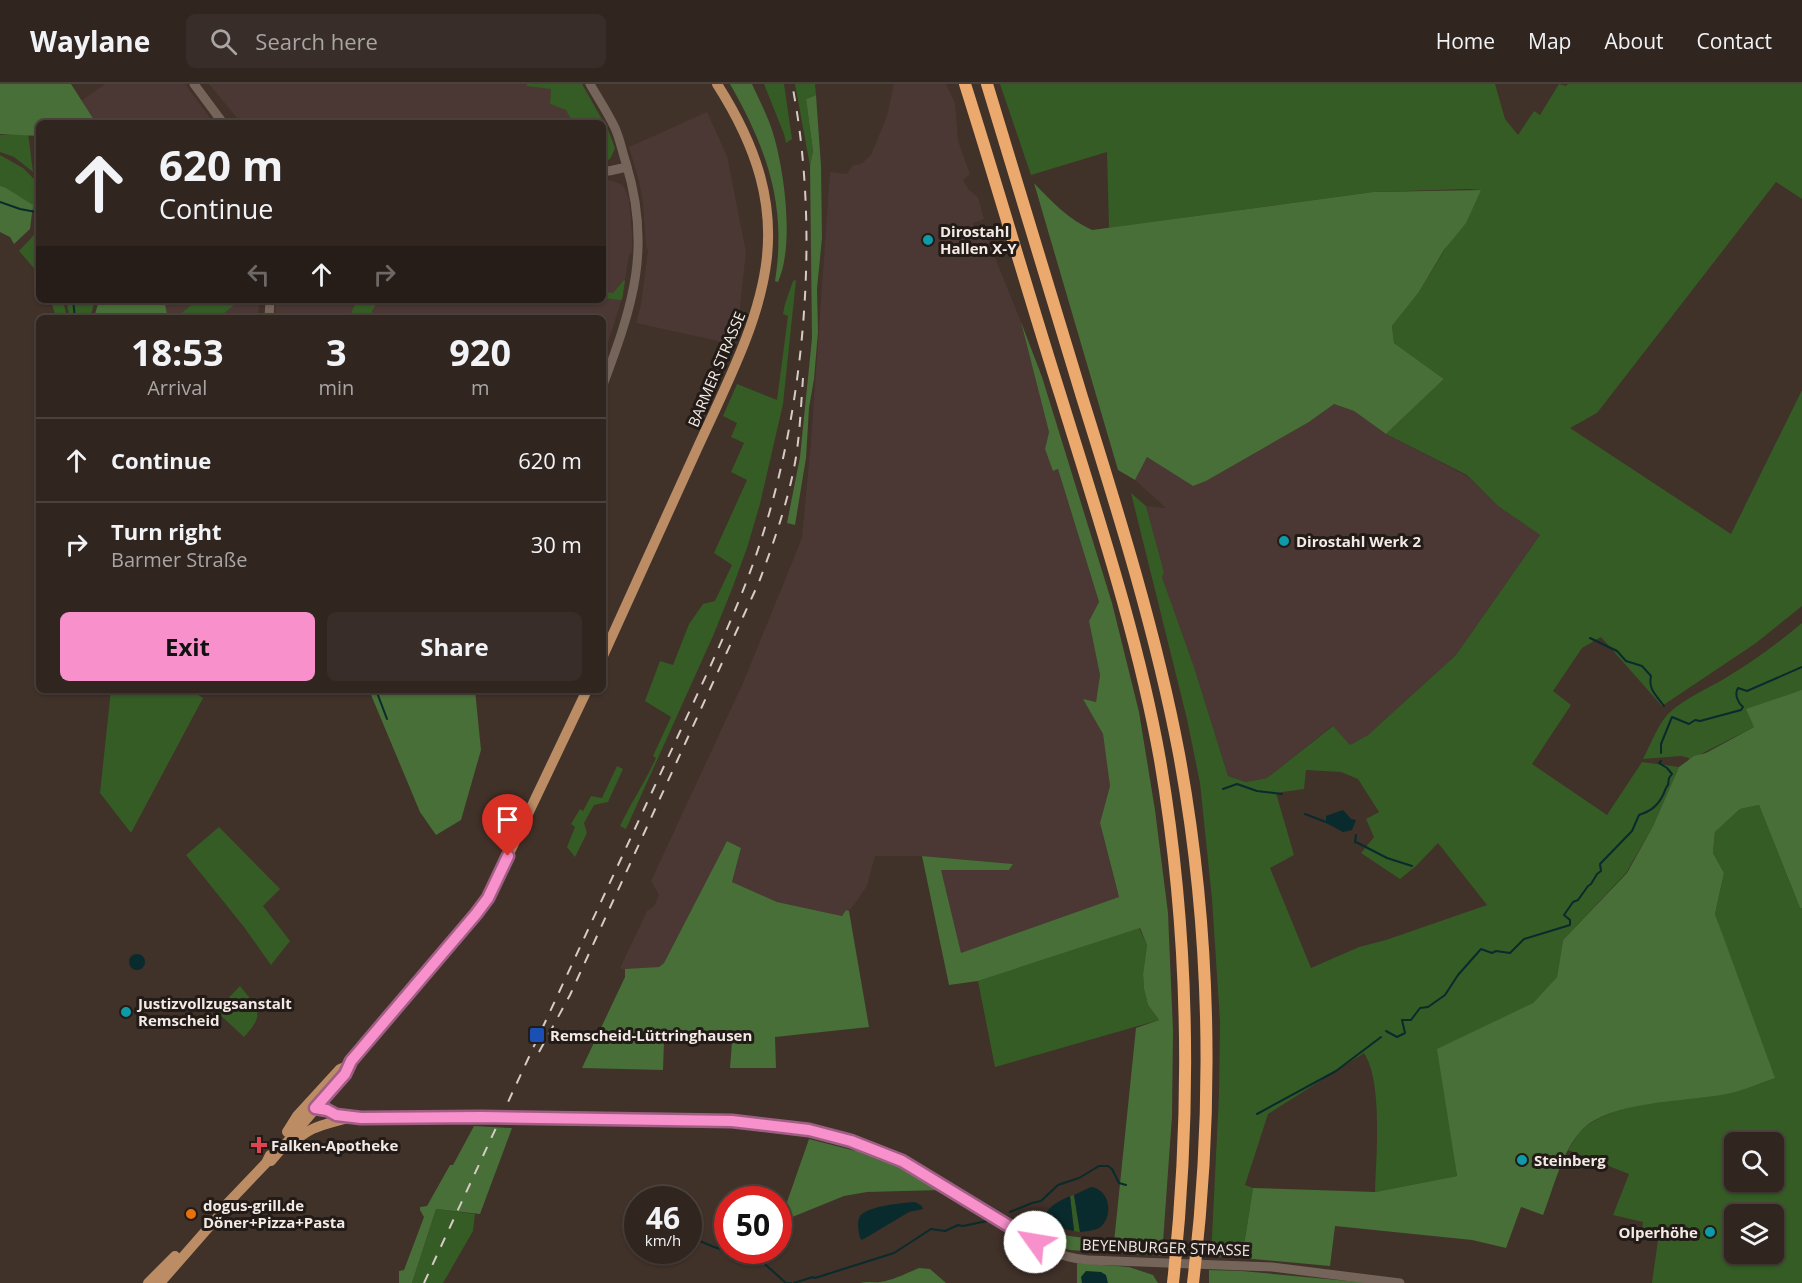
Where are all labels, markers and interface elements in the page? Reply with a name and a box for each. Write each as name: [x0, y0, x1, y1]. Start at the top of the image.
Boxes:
search box: [186, 14, 606, 68]
text: Waylane: [30, 22, 150, 60]
icon: search: [207, 25, 240, 58]
text: Search here: [255, 26, 378, 56]
text: Home: [1436, 27, 1495, 55]
text: Map: [1528, 27, 1571, 55]
text: About: [1604, 27, 1664, 55]
text: Contact: [1697, 27, 1772, 55]
text: 620 m: [159, 136, 283, 193]
icon: ahead: [60, 144, 138, 222]
text: Continue: [159, 190, 274, 227]
place label: Dirostahl Hallen X-Y: [940, 221, 1017, 258]
marker: Dirostahl Hallen X-Y: [921, 233, 935, 247]
icon: left: [242, 258, 275, 291]
icon: ahead: [305, 258, 338, 291]
icon: right: [368, 258, 401, 291]
street label: BARMER STRASSE: [683, 308, 749, 430]
text: 18:53: [131, 328, 224, 377]
text: 3: [326, 328, 347, 377]
text: 920: [449, 328, 511, 377]
text: Arrival: [147, 374, 207, 401]
text: min: [318, 374, 354, 401]
text: m: [471, 374, 489, 401]
icon: ahead: [60, 444, 93, 477]
text: Continue: [111, 445, 211, 475]
text: 620 m: [518, 445, 582, 475]
text: Turn right: [111, 516, 222, 546]
icon: right: [60, 528, 93, 561]
text: 30 m: [531, 529, 582, 559]
place label: Dirostahl Werk 2: [1296, 531, 1422, 551]
marker: Dirostahl Werk 2: [1277, 534, 1291, 548]
text: Barmer Straße: [111, 546, 247, 573]
button: Exit: [60, 612, 315, 681]
button: Share: [327, 612, 582, 681]
pin: [482, 794, 533, 856]
icon: arrive: [491, 803, 524, 836]
place label: Justizvollzugsanstalt Remscheid: [136, 993, 292, 1030]
marker: Justizvollzugsanstalt Remscheid: [119, 1005, 133, 1019]
place label: Remscheid-Lüttringhausen: [550, 1025, 752, 1045]
marker: Remscheid-Lüttringhausen: [528, 1026, 546, 1044]
map controls: [1724, 1132, 1784, 1264]
button: search: [1724, 1132, 1784, 1192]
place label: Falken-Apotheke: [271, 1135, 398, 1155]
marker: Falken-Apotheke: [252, 1138, 266, 1152]
place label: Steinberg: [1534, 1150, 1606, 1170]
marker: Steinberg: [1515, 1153, 1529, 1167]
speed limit sign: 50: [714, 1186, 792, 1264]
place label: dogus-grill.de Döner+Pizza+Pasta: [203, 1195, 345, 1232]
text: 46: [646, 1197, 680, 1238]
button: layers: [1724, 1204, 1784, 1264]
marker: dogus-grill.de Döner+Pizza+Pasta: [184, 1207, 198, 1221]
position arrow: [1003, 1210, 1067, 1274]
place label: Olperhöhe: [1618, 1222, 1698, 1242]
marker: Olperhöhe: [1703, 1225, 1717, 1239]
text: km/h: [645, 1230, 681, 1250]
street label: BEYENBURGER STRASSE: [1082, 1234, 1250, 1260]

